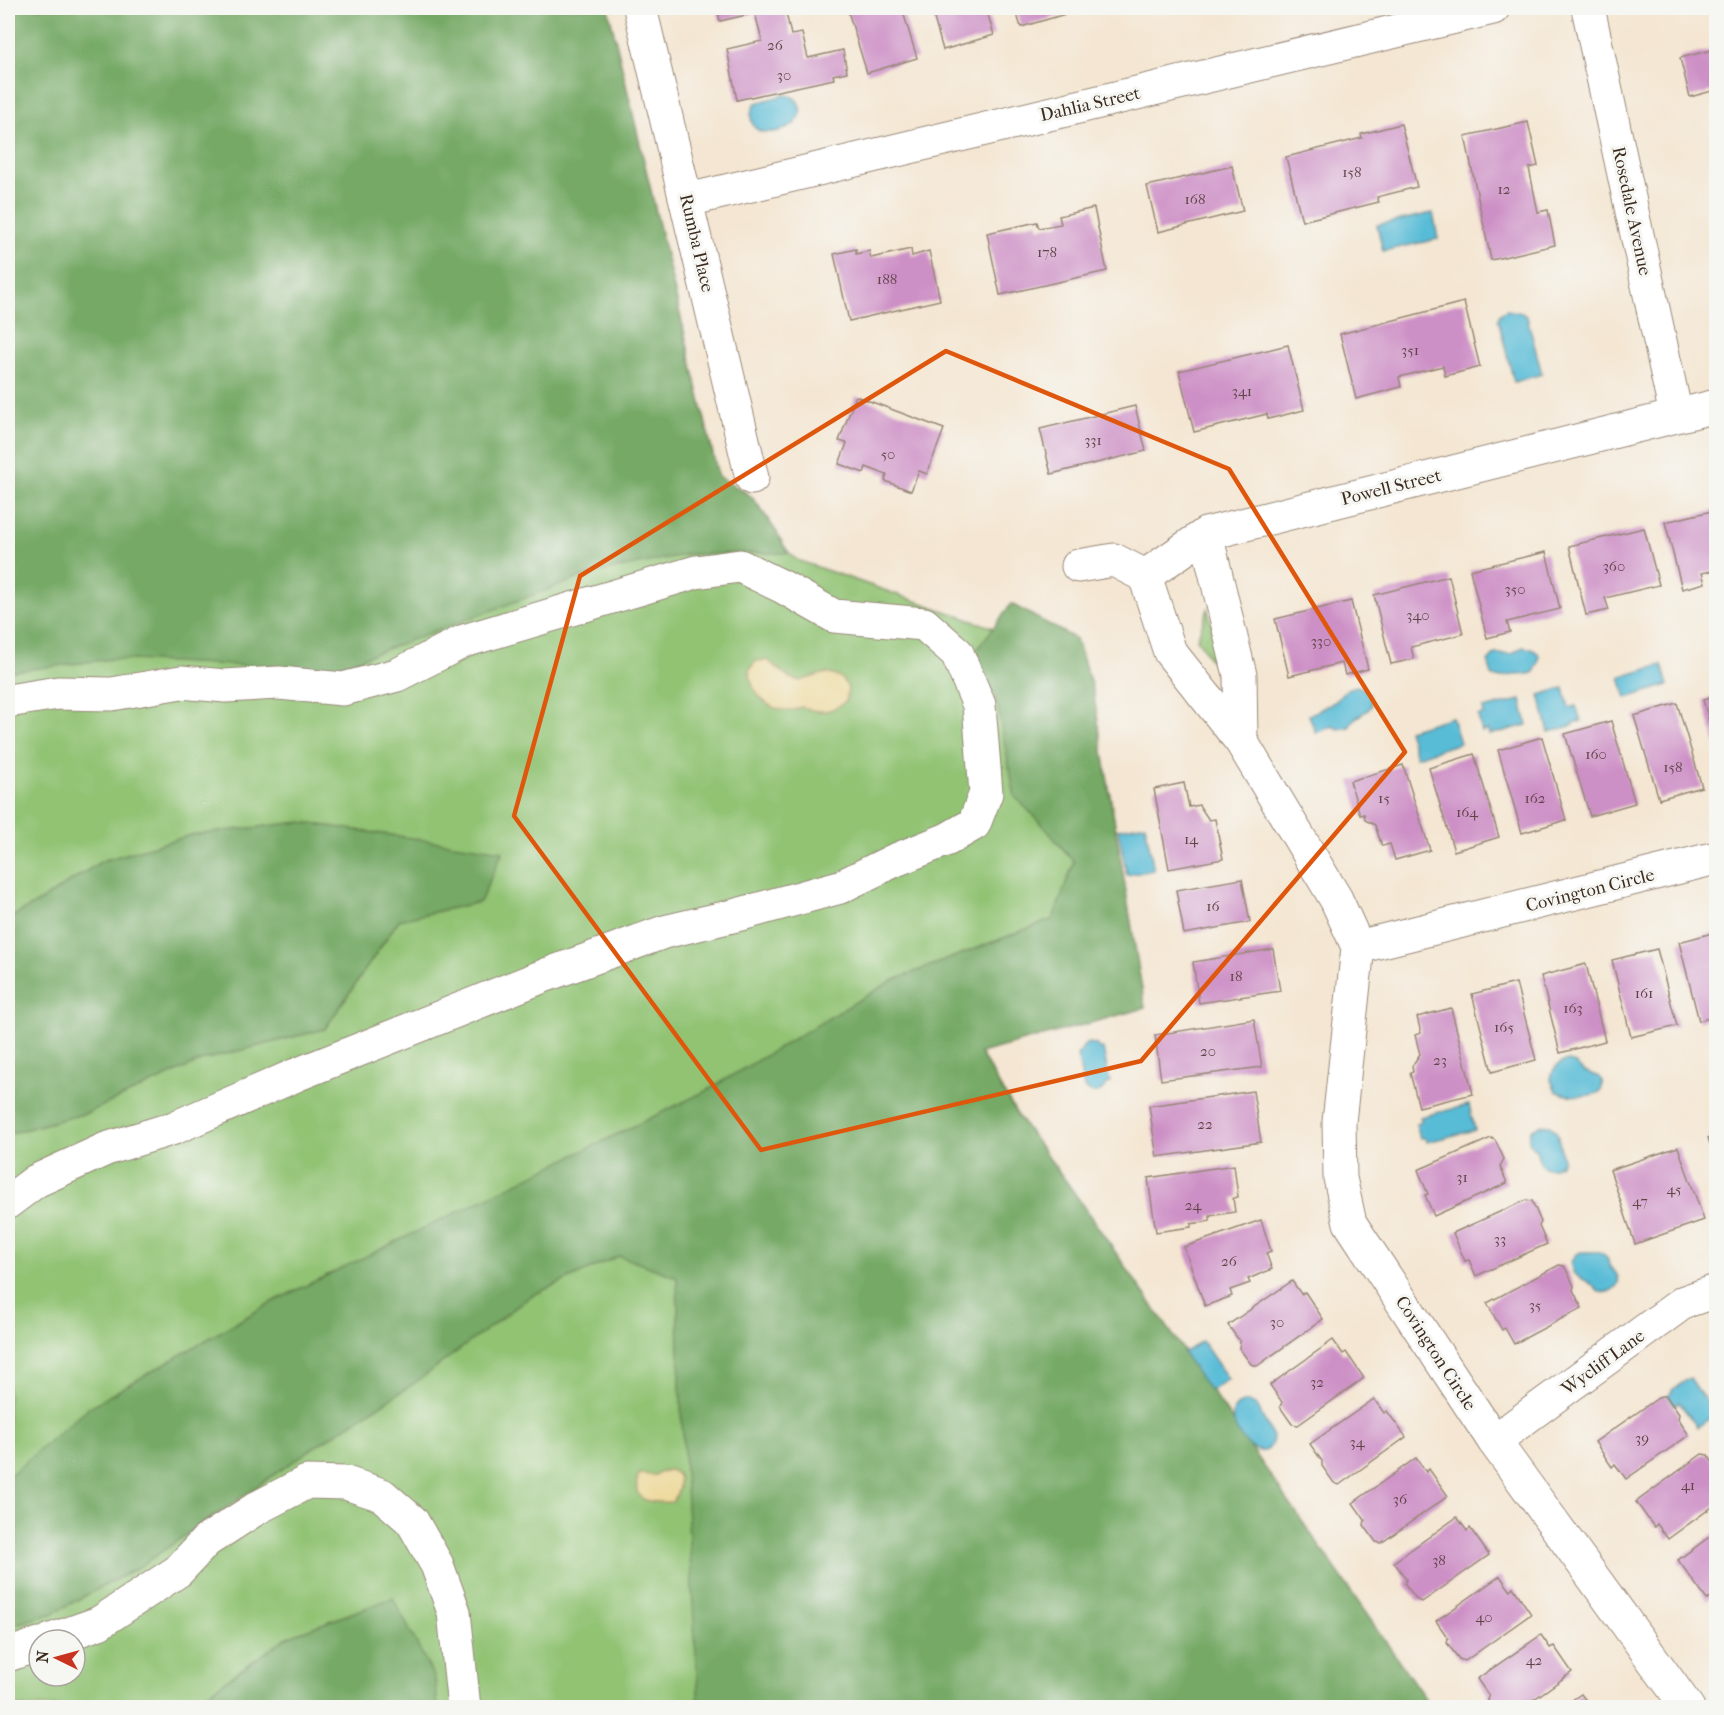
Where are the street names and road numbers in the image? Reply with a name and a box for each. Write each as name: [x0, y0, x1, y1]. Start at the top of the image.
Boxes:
street label: Dahlia Street: [1038, 83, 1143, 126]
street label: Rosedale Avenue: [1608, 145, 1655, 278]
street label: Rumba Place: [675, 192, 718, 295]
street label: Powell Street: [1339, 465, 1444, 510]
street label: Covington Circle: [1524, 864, 1657, 917]
street label: Covington Circle: [1391, 1292, 1480, 1414]
street label: Wycliff Lane: [1557, 1325, 1649, 1400]

